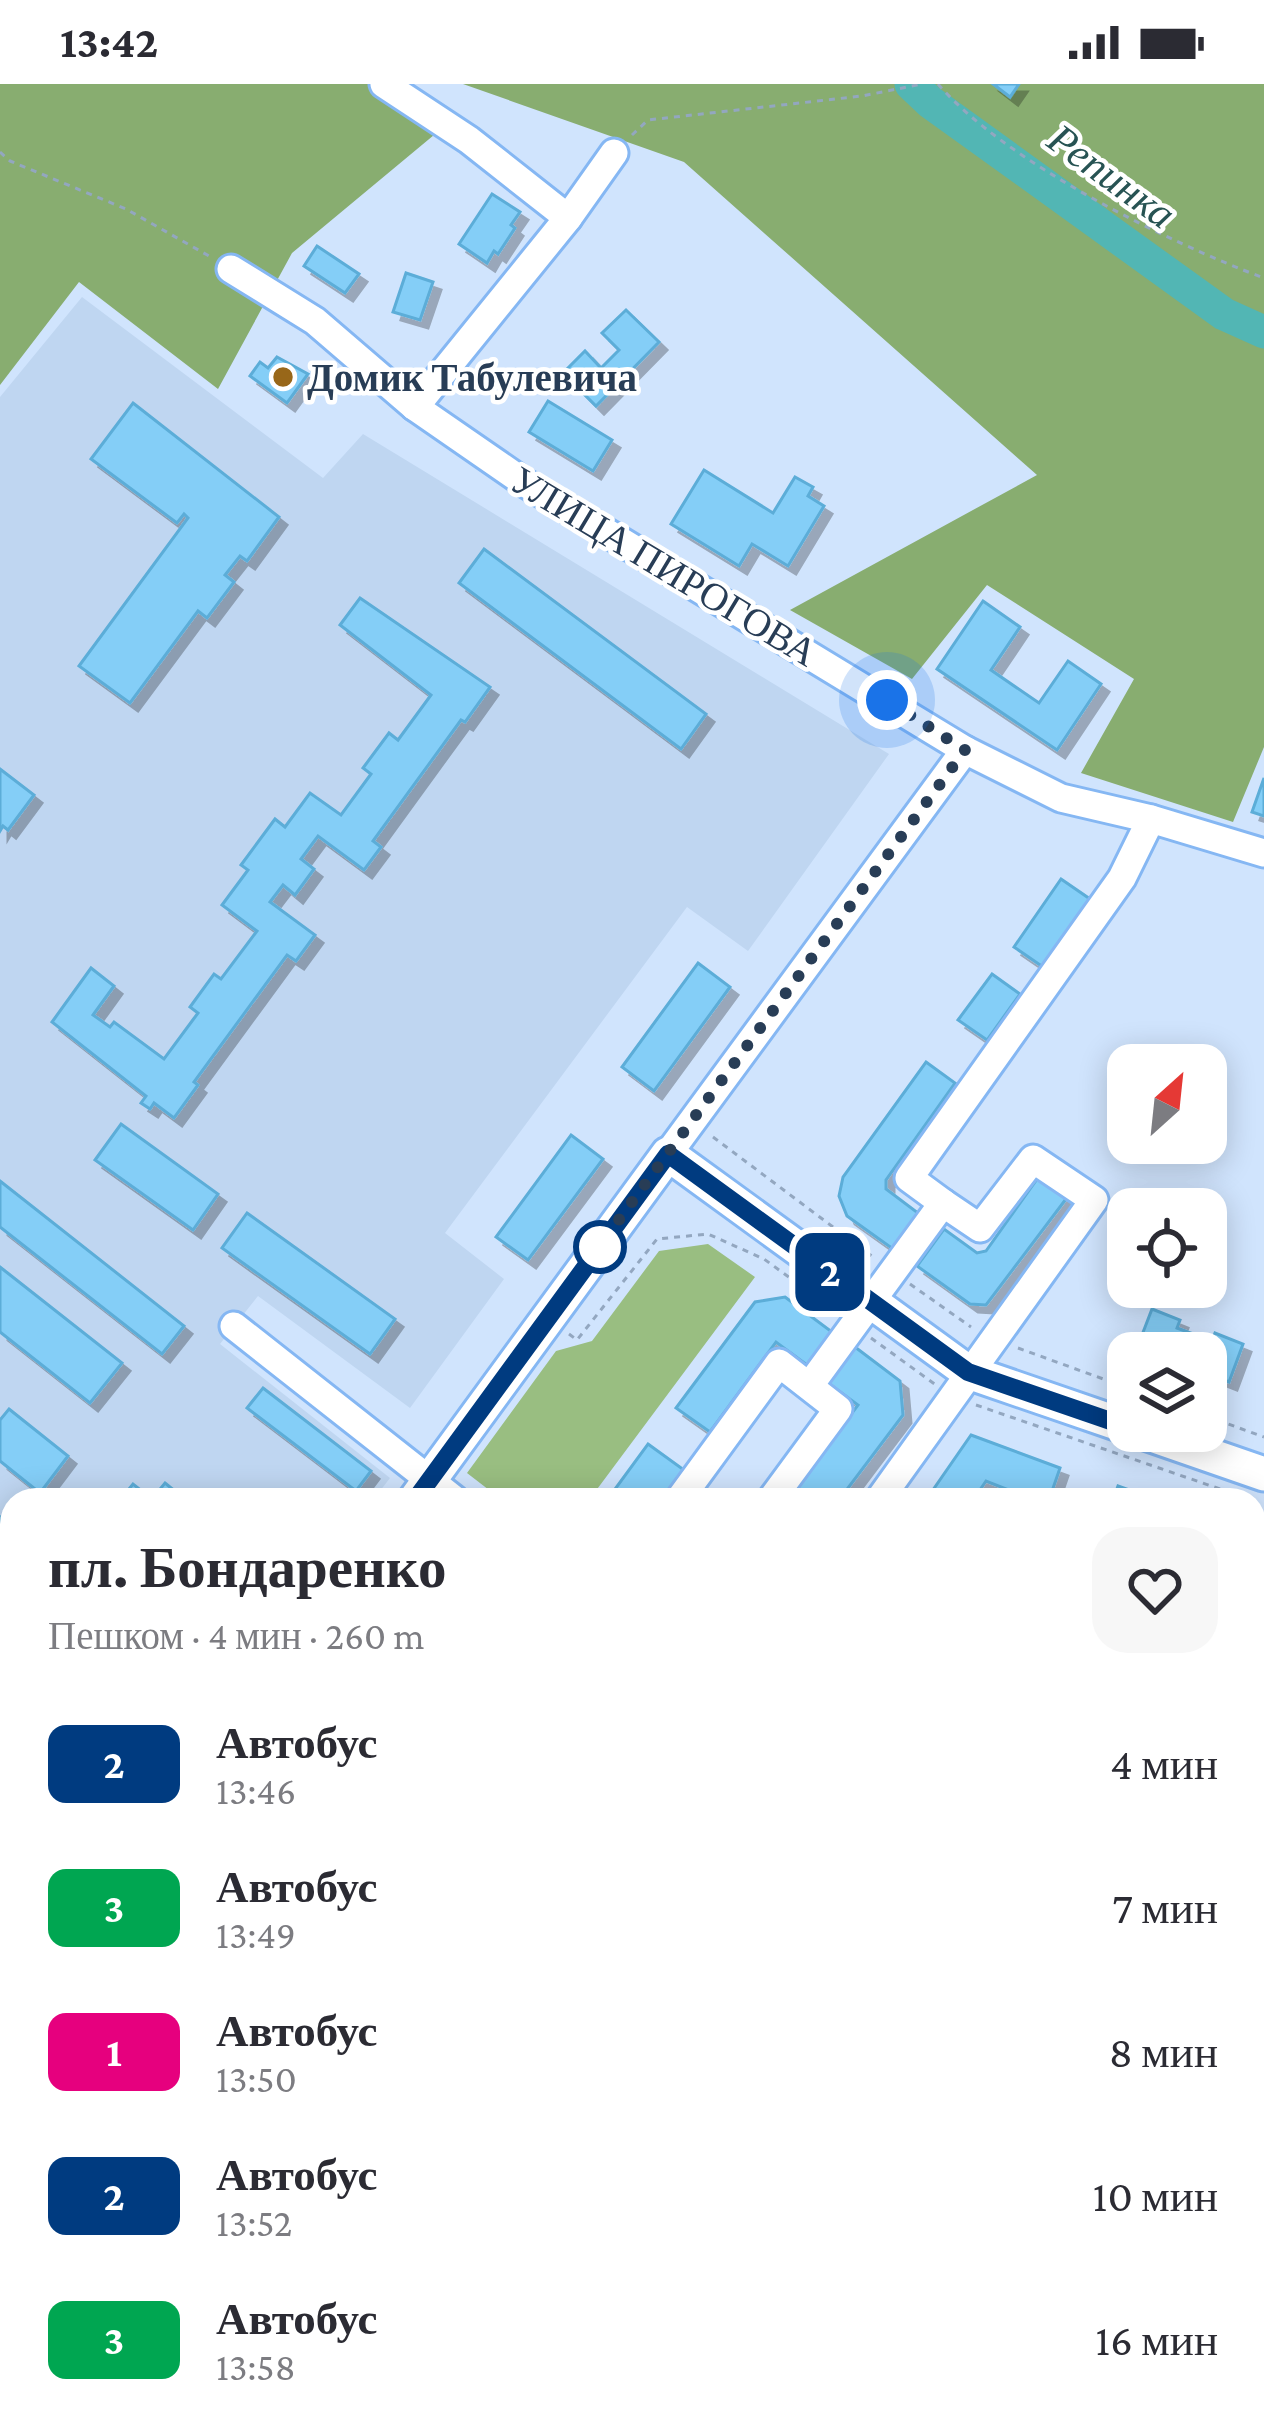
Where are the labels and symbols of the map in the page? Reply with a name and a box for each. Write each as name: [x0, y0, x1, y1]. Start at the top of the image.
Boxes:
water label: Репинка: [1039, 114, 1185, 238]
place label: Домик Табулевича: [307, 356, 637, 400]
marker: Домик Табулевича: [270, 364, 296, 390]
street label: УЛИЦА ПИРОГОВА: [503, 458, 825, 675]
your location: [857, 670, 917, 730]
north arrow: [1107, 1044, 1227, 1164]
unlabelled marker: [575, 1222, 625, 1272]
line badge: 2: [791, 1233, 869, 1311]

